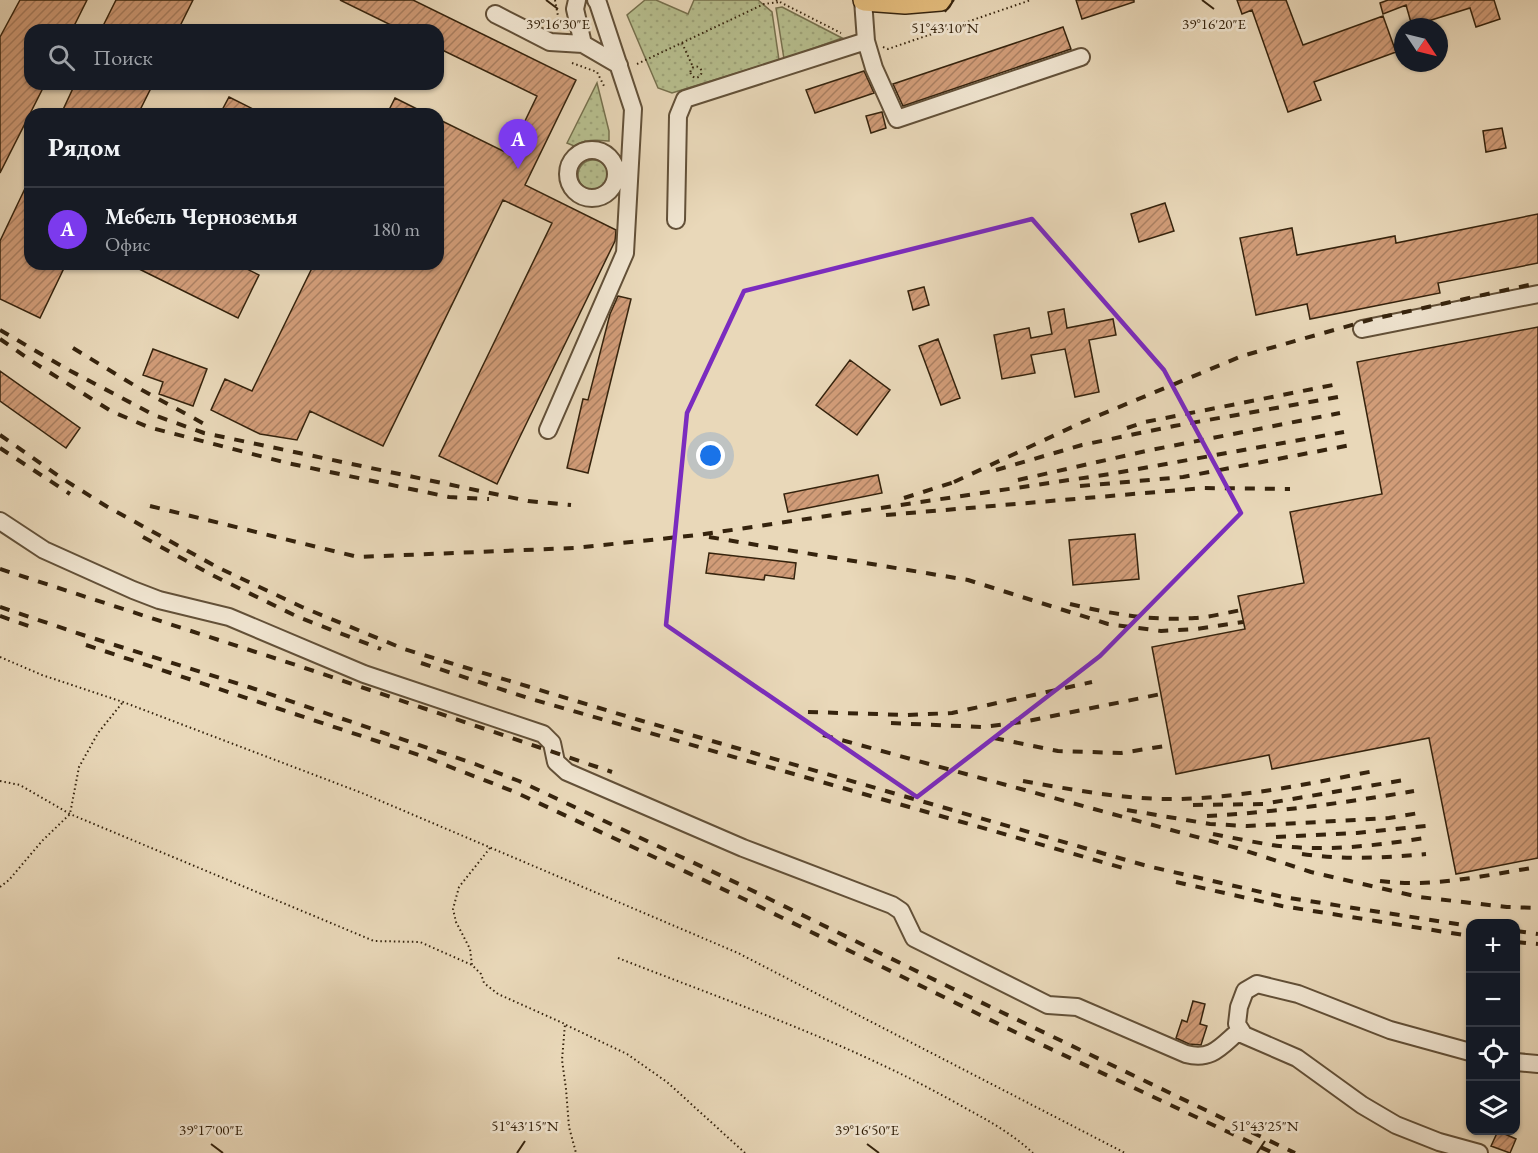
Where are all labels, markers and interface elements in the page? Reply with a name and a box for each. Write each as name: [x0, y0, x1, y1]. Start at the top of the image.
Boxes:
text: 39°16'30"E: [526, 14, 591, 33]
text: 39°16'20"E: [1182, 14, 1247, 33]
text: 51°43'10"N: [911, 18, 979, 37]
north arrow: [1394, 18, 1448, 72]
search box: [24, 24, 444, 90]
icon: search: [45, 41, 78, 74]
text: Поиск: [93, 43, 153, 72]
pin: A: [498, 120, 538, 169]
text: Рядом: [48, 130, 121, 164]
text: Мебель Черноземья: [105, 202, 298, 231]
text: A: [60, 216, 75, 242]
text: 180 m: [372, 216, 420, 242]
text: Офис: [105, 231, 151, 257]
your location: [696, 441, 725, 470]
map controls: [1466, 919, 1520, 1135]
button: +: [1466, 919, 1520, 973]
button: −: [1466, 973, 1520, 1027]
button: locate: [1466, 1027, 1520, 1081]
button: layers: [1466, 1081, 1520, 1135]
text: 51°43'15"N: [491, 1116, 559, 1135]
text: 51°43'25"N: [1231, 1116, 1299, 1135]
text: 39°17'00"E: [179, 1120, 244, 1139]
text: 39°16'50"E: [835, 1120, 900, 1139]

